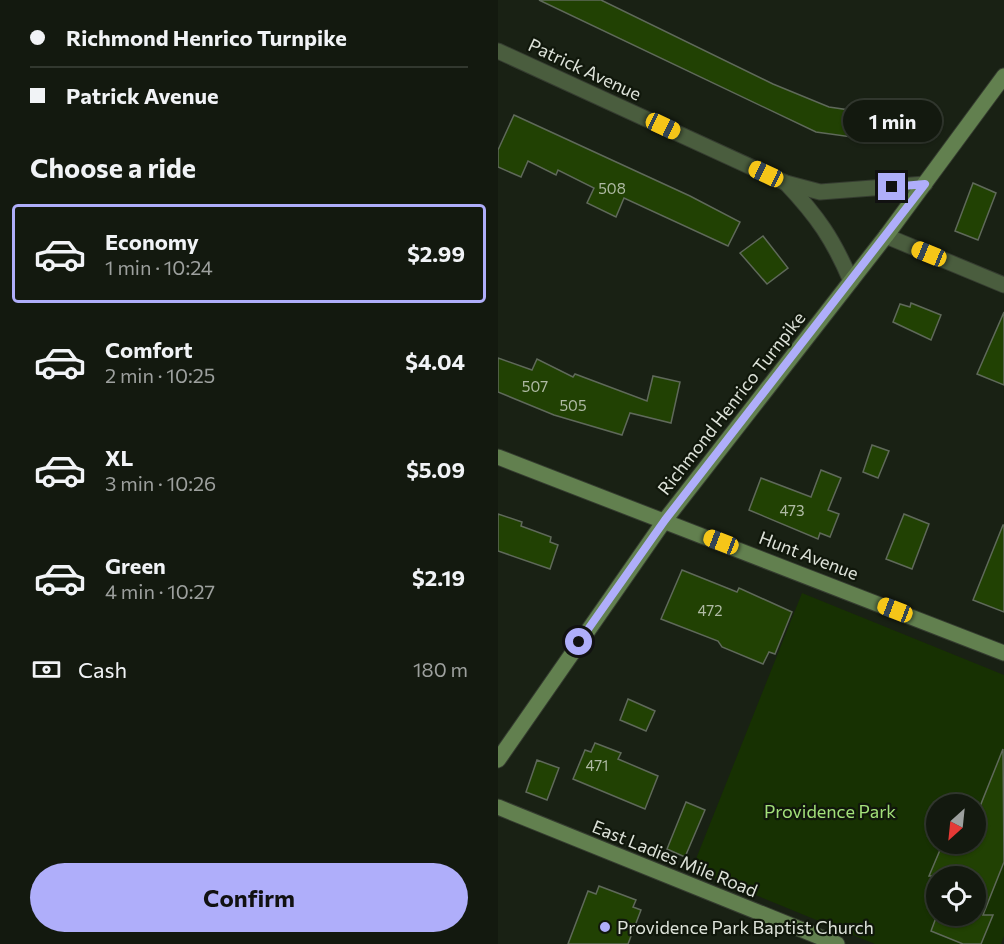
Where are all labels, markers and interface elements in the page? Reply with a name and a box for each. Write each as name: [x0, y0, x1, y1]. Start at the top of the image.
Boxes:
text: Richmond Henrico Turnpike: [66, 24, 347, 51]
street label: Patrick Avenue: [525, 33, 645, 105]
text: Patrick Avenue: [66, 82, 219, 109]
callout: 1 min: [842, 100, 942, 142]
text: 1 min: [869, 109, 916, 133]
car: [643, 110, 683, 142]
text: Choose a ride: [30, 151, 196, 184]
car: [746, 158, 786, 190]
route end: [878, 173, 905, 200]
house number: 508: [598, 179, 626, 197]
icon: car: [33, 227, 87, 281]
text: Economy: [105, 228, 199, 255]
car: [909, 239, 949, 269]
text: $2.99: [407, 240, 465, 267]
text: 1 min · 10:24: [105, 255, 213, 279]
street label: Richmond Henrico Turnpike: [653, 307, 809, 499]
icon: car: [33, 335, 87, 389]
text: Comfort: [105, 336, 193, 363]
text: $4.04: [405, 348, 465, 375]
text: 2 min · 10:25: [105, 363, 215, 387]
house number: 507: [522, 377, 548, 395]
house number: 505: [559, 396, 587, 414]
icon: car: [33, 443, 87, 497]
text: XL: [105, 444, 133, 471]
text: $5.09: [406, 456, 465, 483]
text: 3 min · 10:26: [105, 471, 216, 495]
house number: 473: [779, 501, 805, 519]
street label: Hunt Avenue: [756, 526, 862, 584]
car: [701, 527, 741, 557]
icon: car: [33, 551, 87, 605]
text: Green: [105, 552, 166, 579]
text: $2.19: [412, 564, 465, 591]
text: 4 min · 10:27: [105, 579, 215, 603]
car: [875, 595, 915, 625]
house number: 472: [698, 601, 722, 619]
route start: [565, 628, 592, 655]
icon: cash: [30, 653, 63, 686]
text: Cash: [78, 656, 127, 683]
text: 180 m: [413, 657, 468, 681]
house number: 471: [585, 756, 609, 774]
north arrow: [926, 794, 986, 854]
map controls: [926, 794, 986, 926]
park label: Providence Park: [764, 800, 896, 822]
street label: East Ladies Mile Road: [589, 815, 761, 901]
button: Confirm: [30, 863, 468, 932]
button: locate: [926, 866, 986, 926]
place label: Providence Park Baptist Church: [617, 916, 874, 938]
marker: Providence Park Baptist Church: [598, 920, 612, 934]

